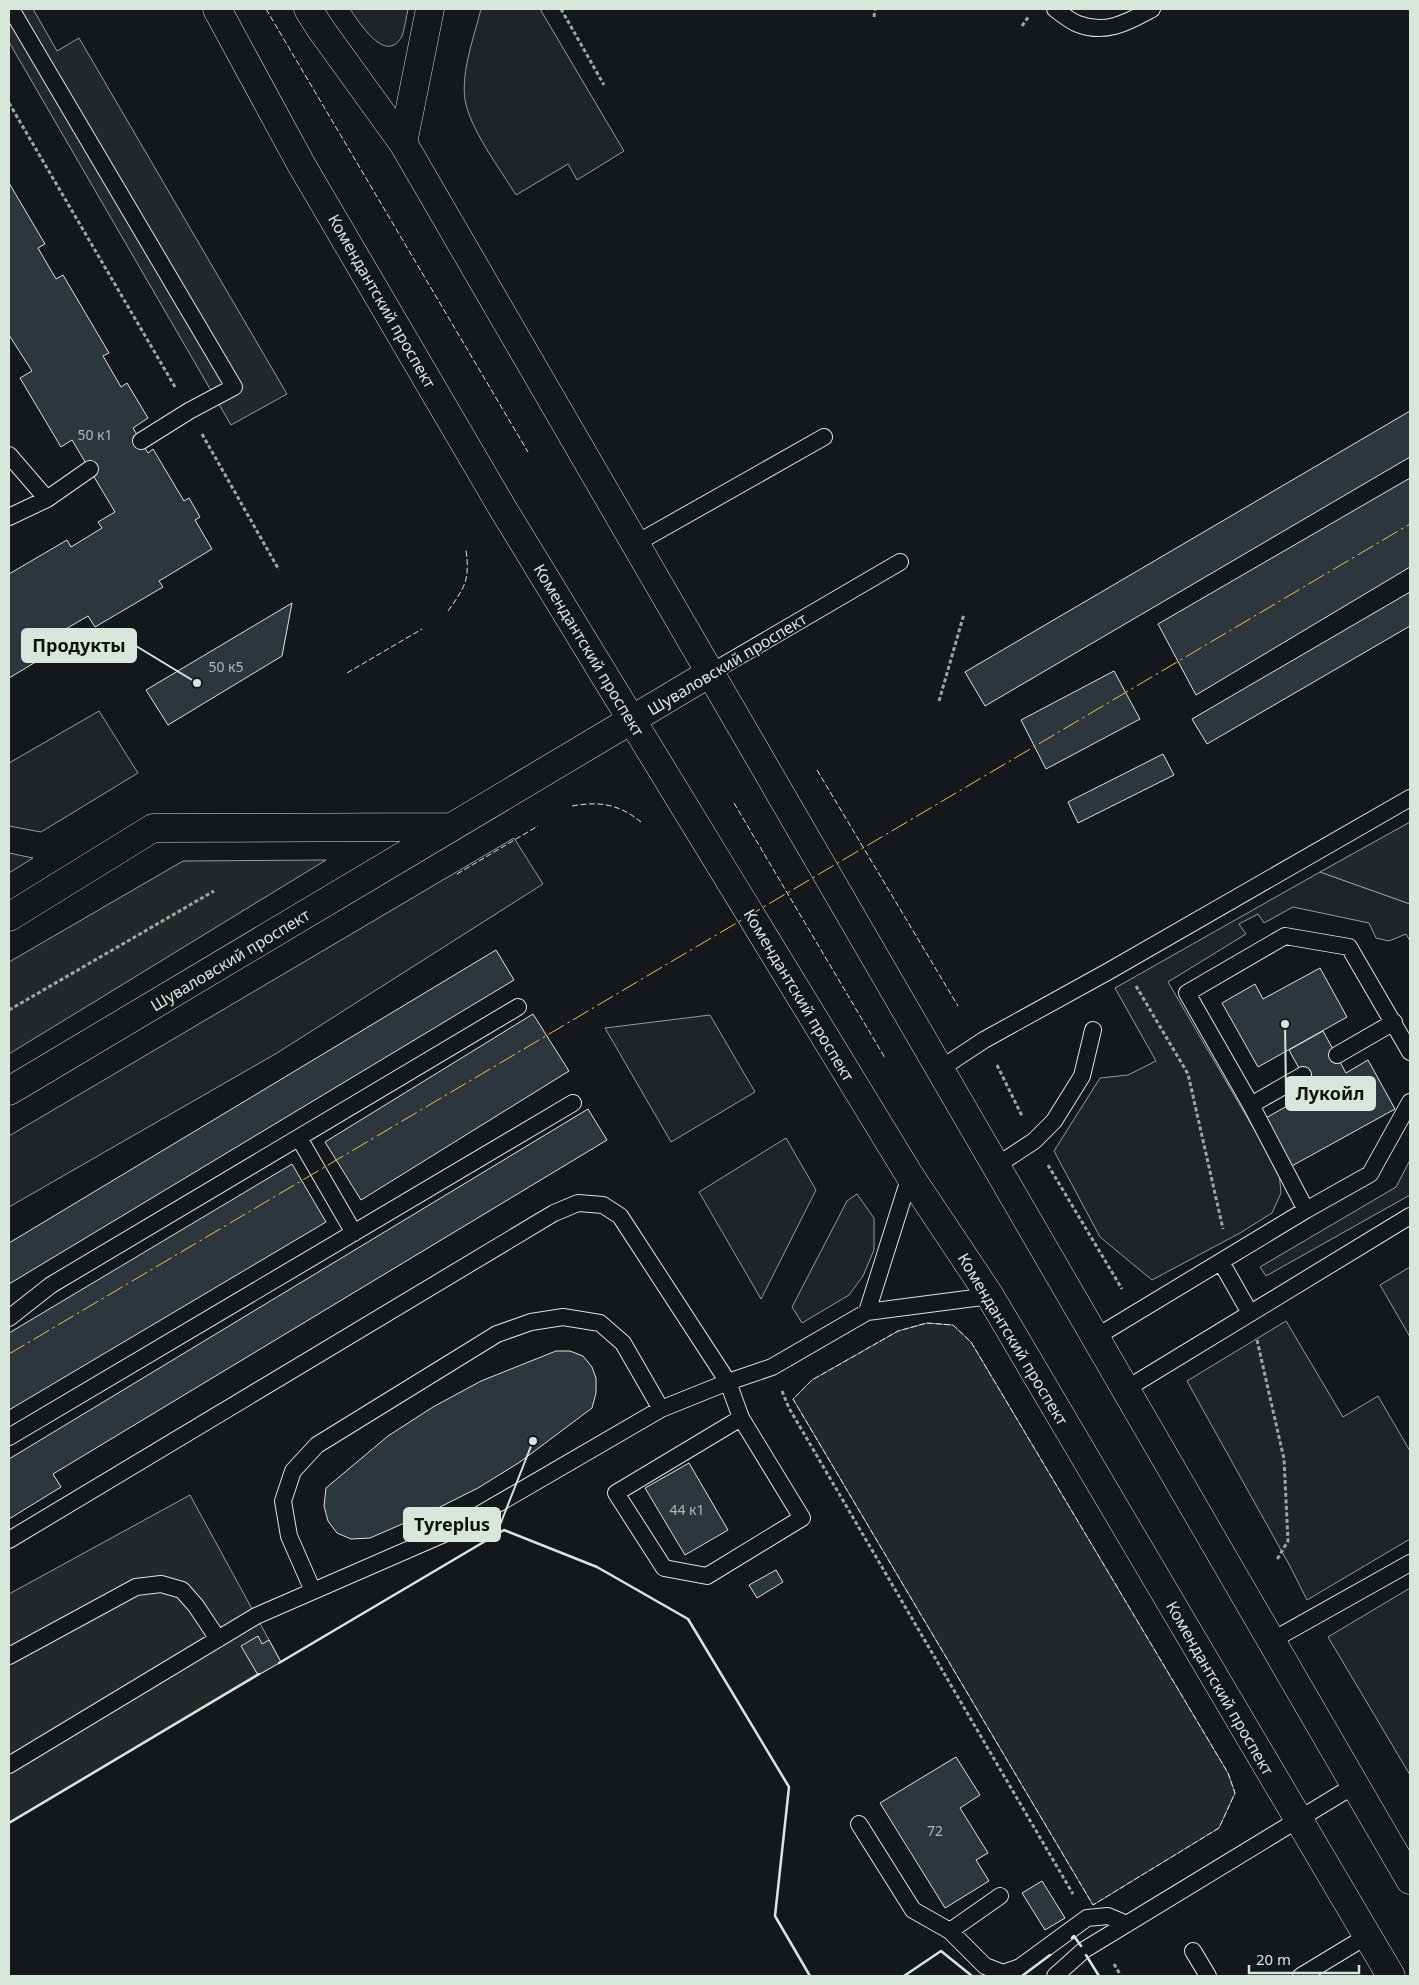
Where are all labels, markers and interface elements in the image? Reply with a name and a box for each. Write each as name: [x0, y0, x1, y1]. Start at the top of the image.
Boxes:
street label: Комендантский проспект: [323, 210, 441, 393]
house number: 50 к1: [77, 425, 113, 444]
street label: Комендантский проспект: [529, 560, 650, 741]
street label: Шуваловский проспект: [643, 607, 811, 720]
callout: Продукты: [22, 629, 136, 662]
text: Продукты: [32, 633, 126, 657]
house number: 50 к5: [208, 657, 244, 676]
street label: Шуваловский проспект: [146, 903, 314, 1016]
street label: Комендантский проспект: [739, 905, 860, 1086]
callout: Лукойл: [1286, 1077, 1375, 1110]
text: Лукойл: [1296, 1081, 1364, 1105]
street label: Комендантский проспект: [953, 1249, 1074, 1430]
house number: 44 к1: [669, 1500, 705, 1519]
callout: Tyreplus: [404, 1508, 500, 1541]
text: Tyreplus: [414, 1512, 490, 1536]
street label: Комендантский проспект: [1161, 1597, 1279, 1780]
house number: 72: [927, 1821, 943, 1840]
scale bar: [1249, 1942, 1359, 1974]
text: 20 m: [1256, 1949, 1291, 1969]

